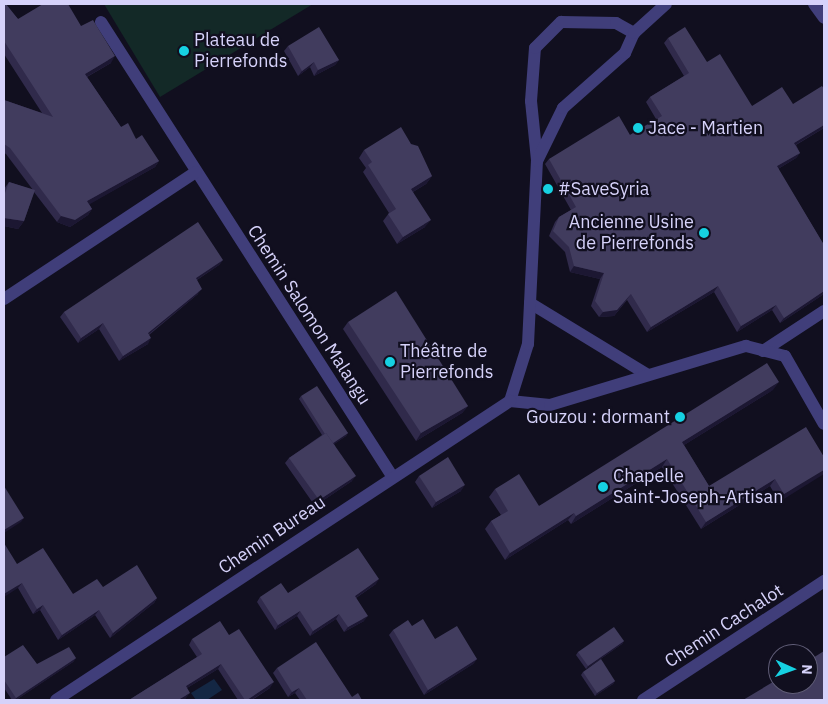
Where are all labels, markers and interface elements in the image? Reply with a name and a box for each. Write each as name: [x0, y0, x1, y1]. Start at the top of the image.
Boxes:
place label: Plateau de Pierrefonds: [194, 30, 288, 72]
marker: Plateau de Pierrefonds: [178, 45, 190, 57]
place label: Jace - Martien: [648, 117, 763, 139]
marker: Jace - Martien: [632, 122, 644, 134]
place label: #SaveSyria: [558, 178, 649, 200]
marker: #SaveSyria: [542, 183, 554, 195]
place label: Ancienne Usine de Pierrefonds: [569, 212, 694, 254]
street label: Chemin Salomon Malangu: [243, 221, 375, 409]
marker: Ancienne Usine de Pierrefonds: [698, 227, 710, 239]
place label: Théâtre de Pierrefonds: [400, 341, 494, 384]
marker: Théâtre de Pierrefonds: [384, 356, 396, 368]
place label: Gouzou : dormant: [526, 406, 670, 428]
marker: Gouzou : dormant: [674, 411, 686, 423]
place label: Chapelle Saint-Joseph-Artisan: [613, 466, 783, 508]
marker: Chapelle Saint-Joseph-Artisan: [597, 481, 609, 493]
street label: Chemin Bureau: [214, 491, 330, 579]
street label: Chemin Cachalot: [661, 580, 787, 672]
north arrow: [768, 644, 818, 694]
text: N: [798, 664, 816, 675]

